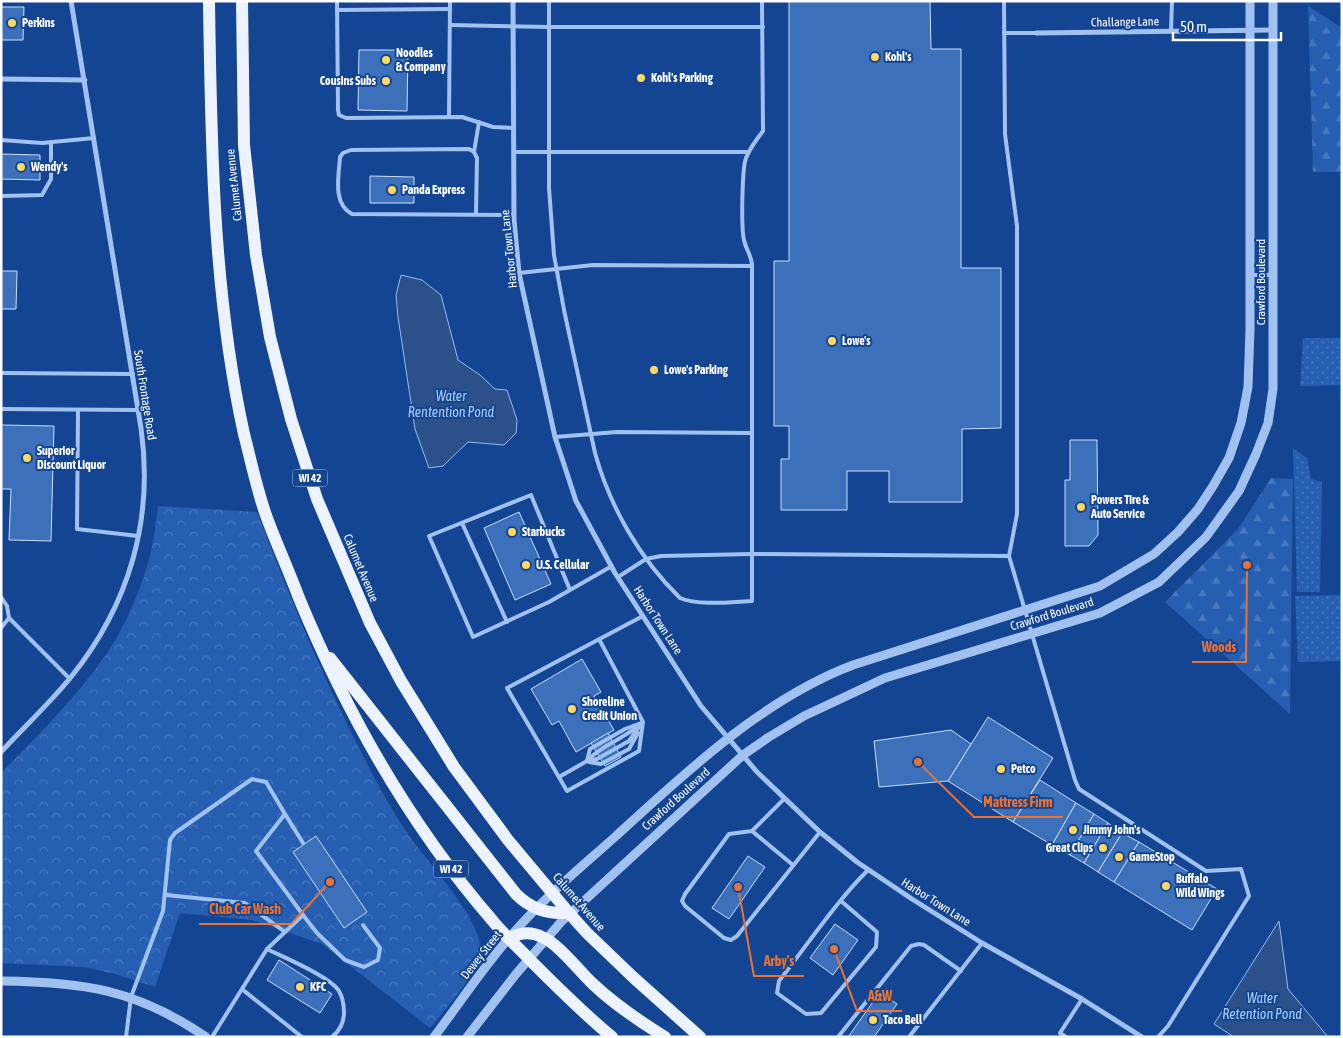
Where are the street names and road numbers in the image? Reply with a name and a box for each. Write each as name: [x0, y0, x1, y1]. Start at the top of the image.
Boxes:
street label: Challange Lane: [1091, 14, 1159, 30]
street label: Calumet Avenue: [223, 148, 245, 222]
street label: Harbor Town Lane: [498, 209, 520, 289]
street label: Crawford Boulevard: [1254, 239, 1268, 325]
street label: South Frontage Road: [131, 349, 159, 441]
road number: WI 42: [292, 469, 328, 486]
street label: Calumet Avenue: [340, 532, 382, 604]
street label: Harbor Town Lane: [631, 583, 685, 657]
street label: Crawford Boulevard: [1009, 595, 1095, 633]
street label: Crawford Boulevard: [639, 765, 713, 833]
road number: WI 42: [434, 861, 468, 878]
street label: Calumet Avenue: [550, 870, 608, 934]
street label: Harbor Town Lane: [899, 875, 973, 929]
street label: Dewey Street: [458, 928, 504, 982]

